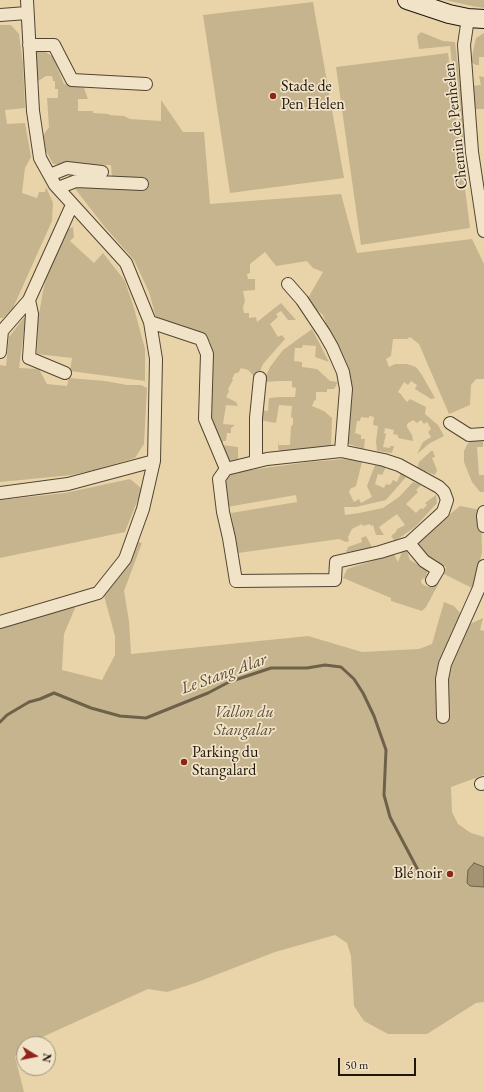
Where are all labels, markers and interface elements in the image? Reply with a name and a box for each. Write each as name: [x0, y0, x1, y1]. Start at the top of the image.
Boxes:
street label: Chemin de Penhelen: [440, 62, 472, 190]
place label: Stade de Pen Helen: [281, 77, 345, 115]
marker: Stade de Pen Helen: [268, 91, 278, 101]
water label: Le Stang Alar: [178, 649, 270, 699]
park label: Vallon du Stangalar: [214, 703, 274, 741]
place label: Parking du Stangalard: [192, 743, 258, 781]
marker: Parking du Stangalard: [179, 757, 189, 767]
place label: Blé noir: [394, 864, 442, 884]
marker: Blé noir: [445, 869, 455, 879]
north arrow: [16, 1036, 56, 1076]
scale bar: [340, 1050, 418, 1076]
text: N: [39, 1052, 54, 1064]
text: 50 m: [345, 1057, 368, 1073]

